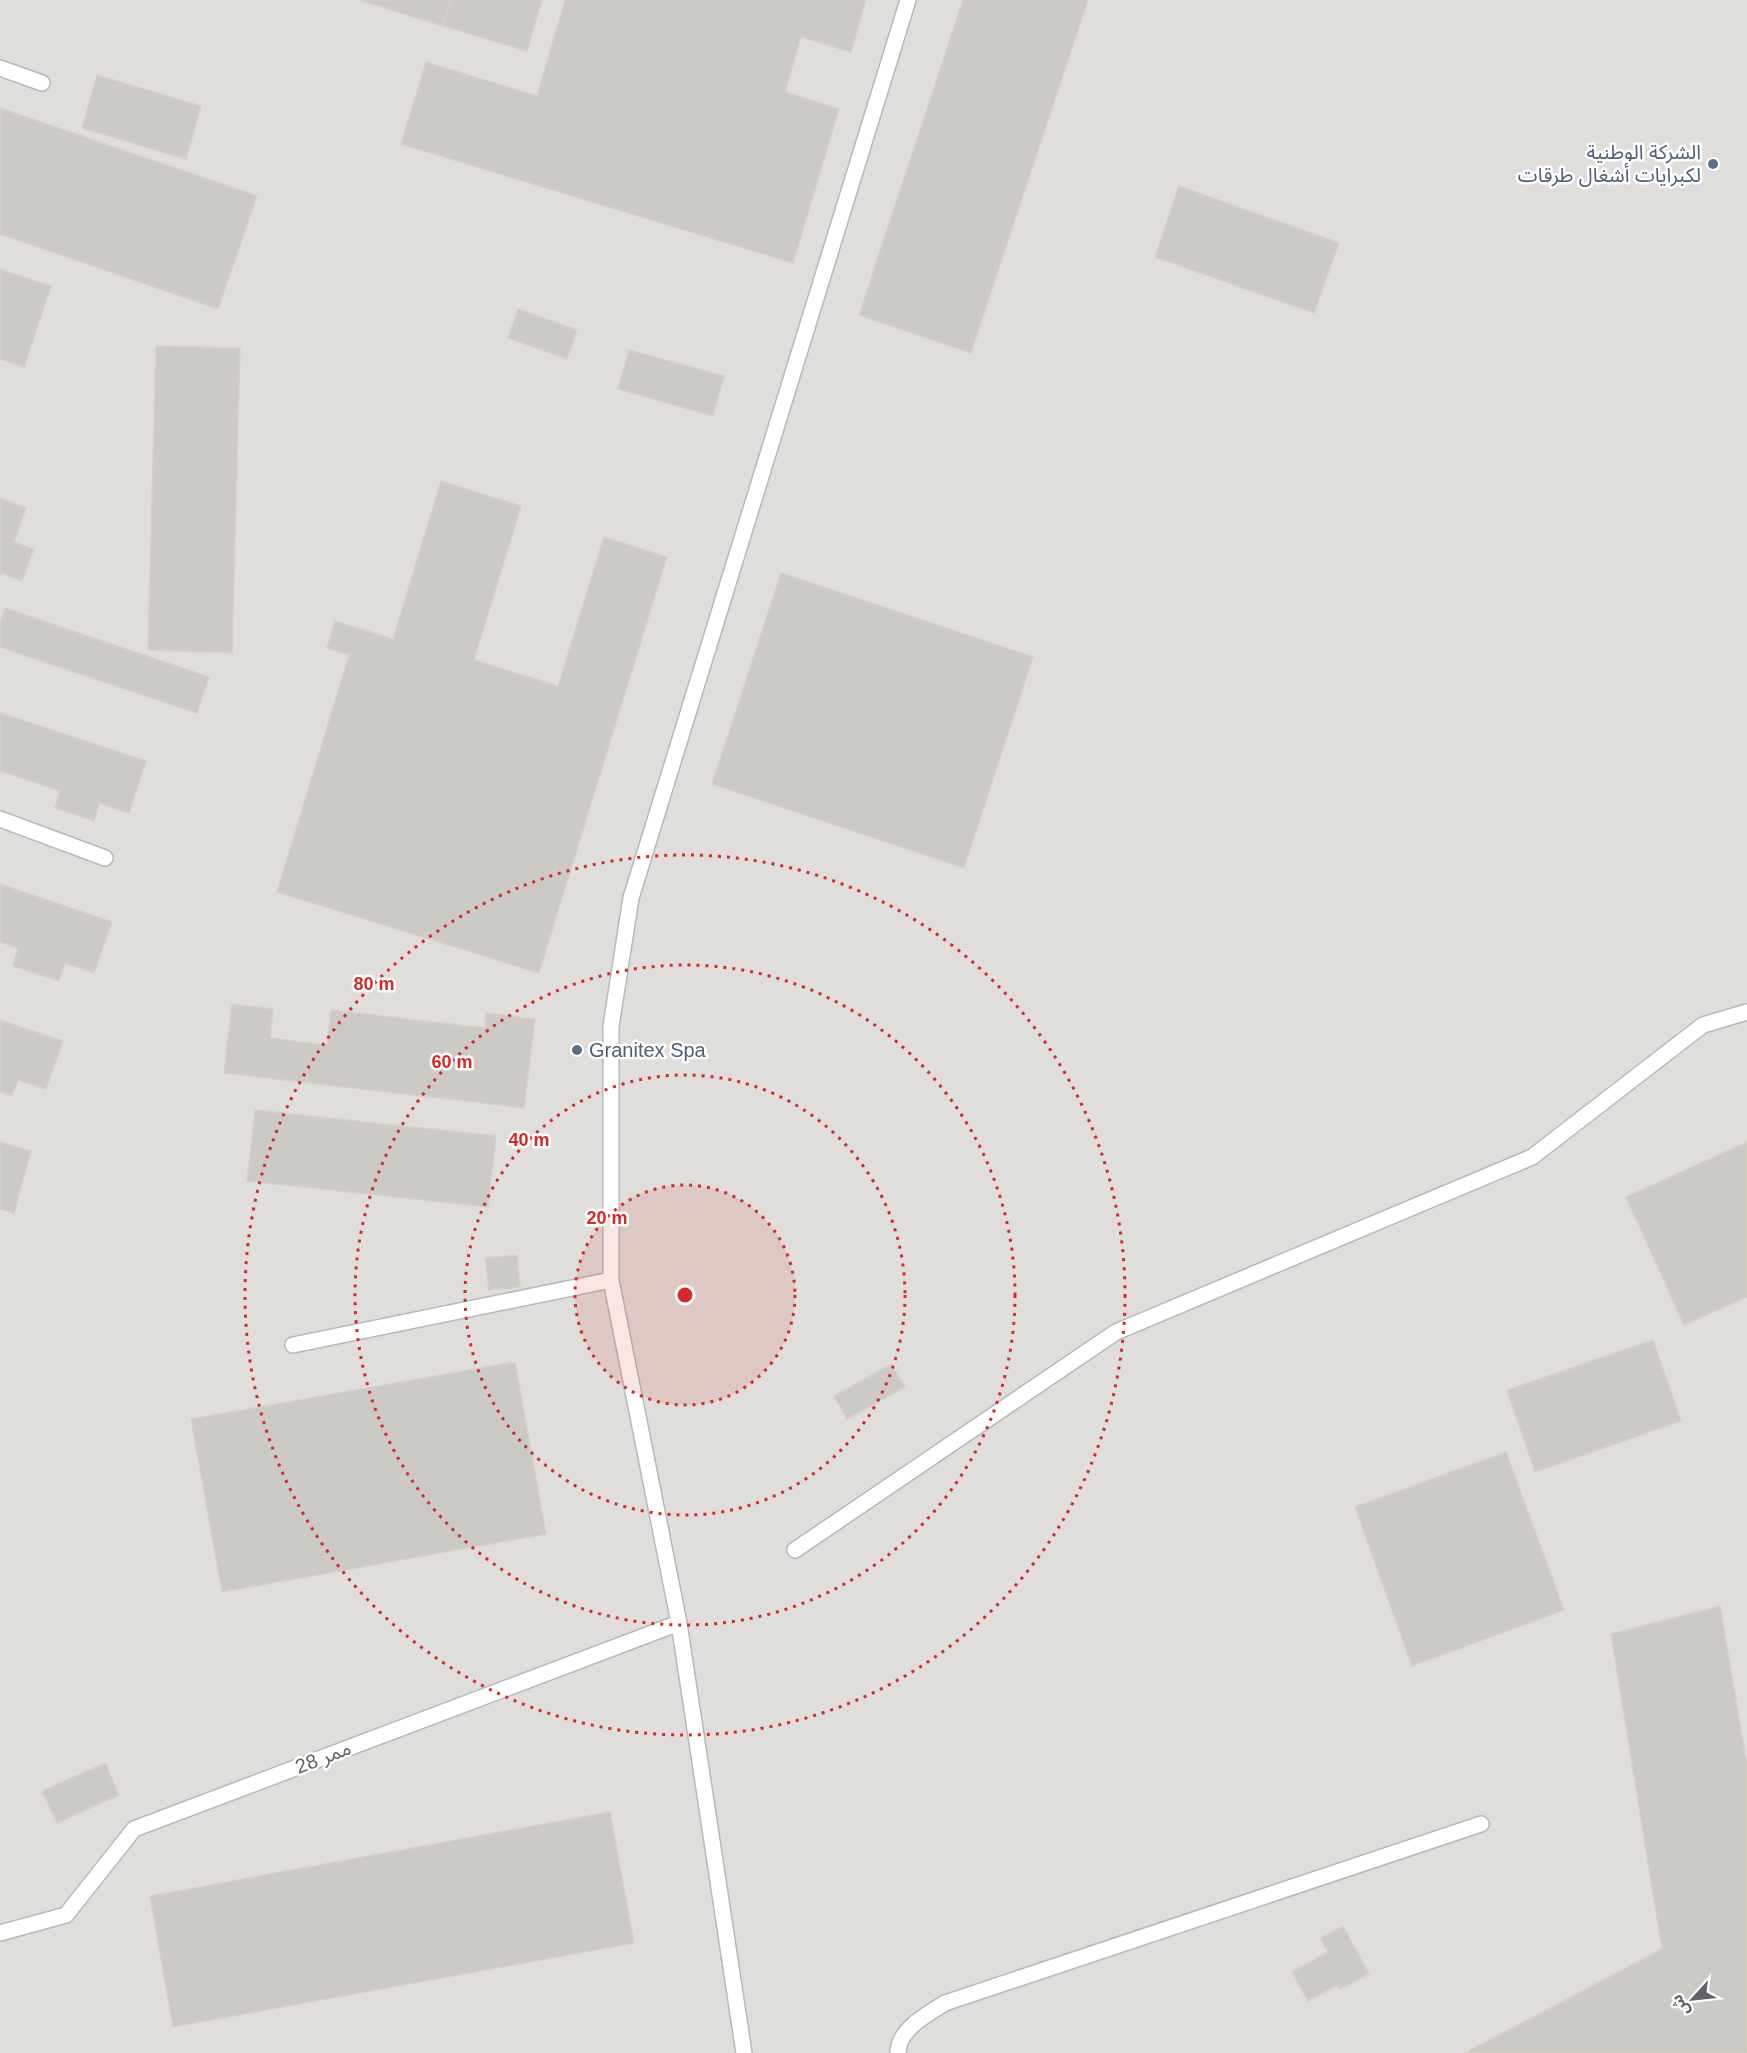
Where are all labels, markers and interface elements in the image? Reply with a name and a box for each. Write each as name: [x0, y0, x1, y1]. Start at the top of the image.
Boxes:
place label: الشركة الوطنية لكبرايات أشغال طرقات: [1518, 141, 1701, 187]
marker: الشركة الوطنية لكبرايات أشغال طرقات: [1706, 157, 1720, 171]
text: 80 m: [353, 974, 395, 994]
place label: Granitex Spa: [589, 1039, 707, 1061]
marker: Granitex Spa: [570, 1043, 584, 1057]
text: 60 m: [431, 1052, 473, 1072]
text: 40 m: [508, 1130, 550, 1150]
text: 20 m: [586, 1208, 628, 1228]
centre of rings: [675, 1285, 695, 1305]
street label: ممر 28: [292, 1736, 354, 1779]
north arrow: [1663, 1969, 1723, 2029]
text: ش: [1667, 1991, 1694, 2019]

